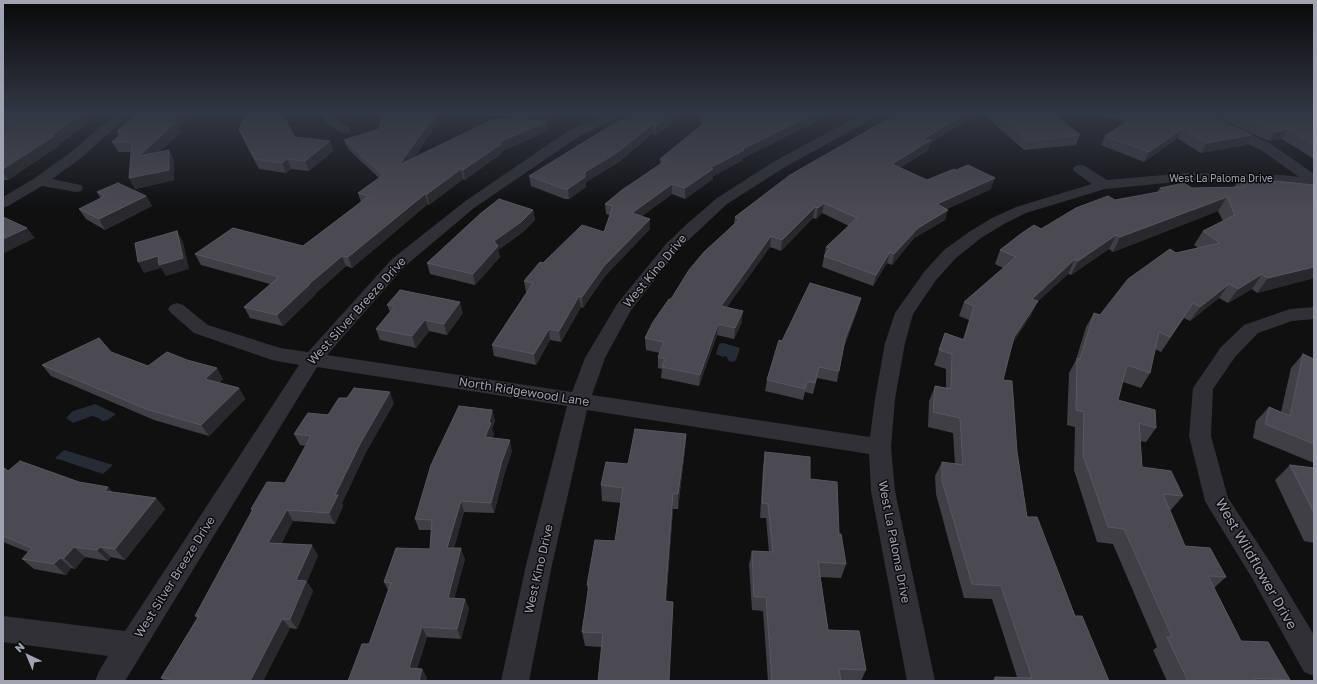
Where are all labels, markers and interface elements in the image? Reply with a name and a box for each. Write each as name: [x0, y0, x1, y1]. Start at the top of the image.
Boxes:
street label: West La Paloma Drive: [1169, 173, 1273, 185]
street label: West Kino Drive: [620, 232, 690, 310]
street label: West Silver Breeze Drive: [305, 254, 409, 368]
street label: North Ridgewood Lane: [458, 375, 590, 409]
street label: West La Paloma Drive: [875, 480, 913, 604]
street label: West Wildflower Drive: [1212, 496, 1300, 632]
street label: West Silver Breeze Drive: [132, 514, 218, 640]
street label: West Kino Drive: [522, 523, 556, 615]
north arrow: [8, 636, 48, 676]
text: N: [12, 639, 27, 655]

